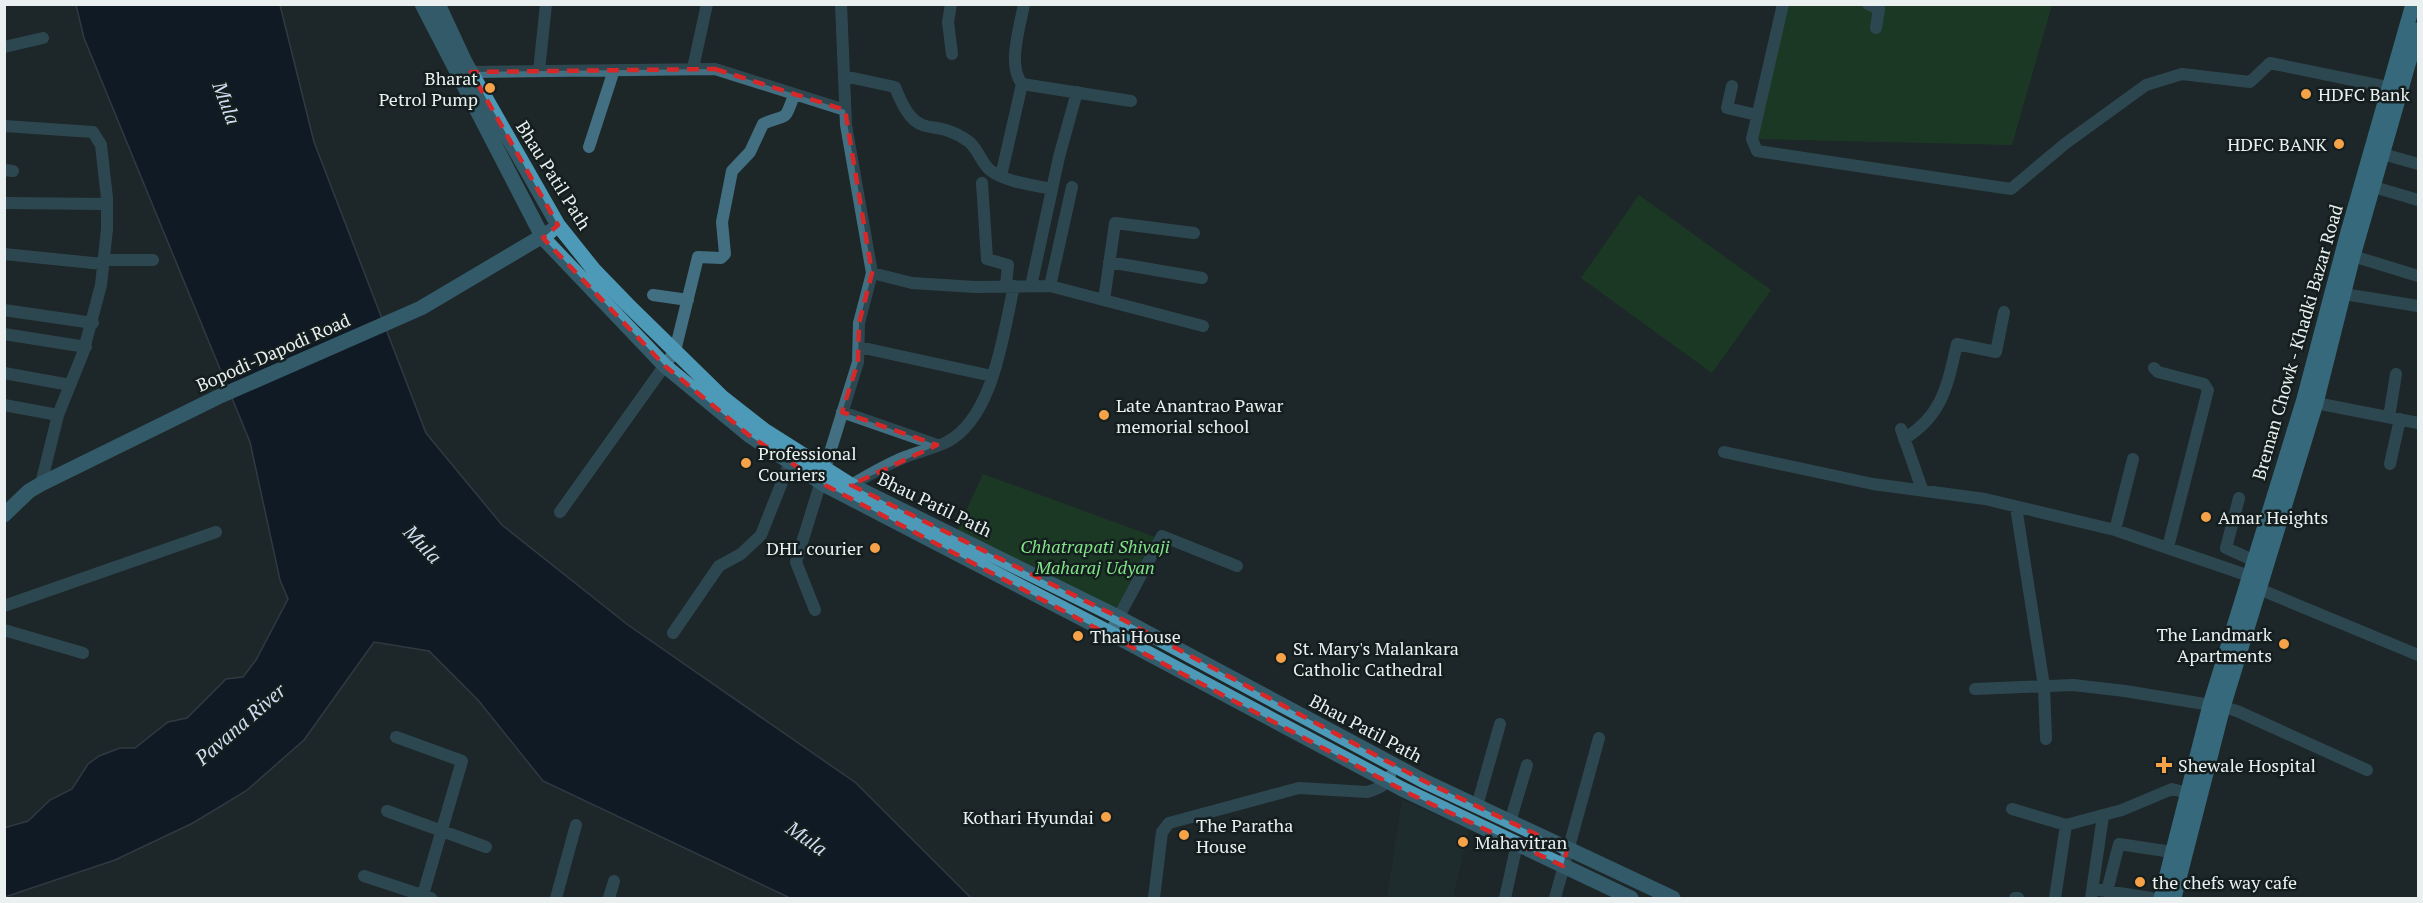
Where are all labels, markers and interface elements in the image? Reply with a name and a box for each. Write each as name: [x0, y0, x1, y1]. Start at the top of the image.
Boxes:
place label: Bharat Petrol Pump: [379, 66, 478, 111]
water label: Mula: [206, 77, 248, 128]
marker: Bharat Petrol Pump: [483, 81, 497, 95]
place label: HDFC Bank: [2318, 82, 2410, 106]
marker: HDFC Bank: [2299, 87, 2313, 101]
street label: Bhau Patil Path: [511, 116, 597, 234]
place label: HDFC BANK: [2227, 132, 2327, 156]
marker: HDFC BANK: [2332, 137, 2346, 151]
street label: Breman Chowk - Khadki Bazar Road: [2246, 201, 2348, 483]
street label: Bopodi-Dapodi Road: [192, 307, 354, 397]
place label: Late Anantrao Pawar memorial school: [1116, 393, 1284, 438]
marker: Late Anantrao Pawar memorial school: [1097, 408, 1111, 422]
place label: Professional Couriers: [758, 441, 857, 486]
marker: Professional Couriers: [739, 456, 753, 470]
street label: Bhau Patil Path: [874, 466, 996, 542]
place label: Amar Heights: [2218, 505, 2328, 529]
marker: Amar Heights: [2199, 510, 2213, 524]
water label: Mula: [397, 518, 448, 569]
park label: Chhatrapati Shivaji Maharaj Udyan: [1020, 534, 1170, 579]
place label: DHL courier: [766, 536, 863, 560]
marker: DHL courier: [868, 541, 882, 555]
place label: The Landmark Apartments: [2156, 622, 2273, 667]
place label: Thai House: [1090, 624, 1181, 648]
marker: Thai House: [1071, 629, 1085, 643]
place label: St. Mary's Malankara Catholic Cathedral: [1293, 636, 1459, 681]
marker: The Landmark Apartments: [2277, 637, 2291, 651]
marker: St. Mary's Malankara Catholic Cathedral: [1274, 651, 1288, 665]
water label: Pavana River: [188, 676, 292, 772]
street label: Bhau Patil Path: [1306, 688, 1427, 768]
place label: Shewale Hospital: [2178, 753, 2316, 777]
marker: Shewale Hospital: [2155, 756, 2173, 774]
place label: Kothari Hyundai: [963, 805, 1094, 829]
marker: Kothari Hyundai: [1099, 810, 1113, 824]
place label: The Paratha House: [1196, 813, 1293, 858]
water label: Mula: [780, 814, 833, 862]
marker: The Paratha House: [1177, 828, 1191, 842]
place label: Mahavitran: [1475, 830, 1568, 854]
marker: Mahavitran: [1456, 835, 1470, 849]
place label: the chefs way cafe: [2152, 870, 2297, 894]
marker: the chefs way cafe: [2133, 875, 2147, 889]

